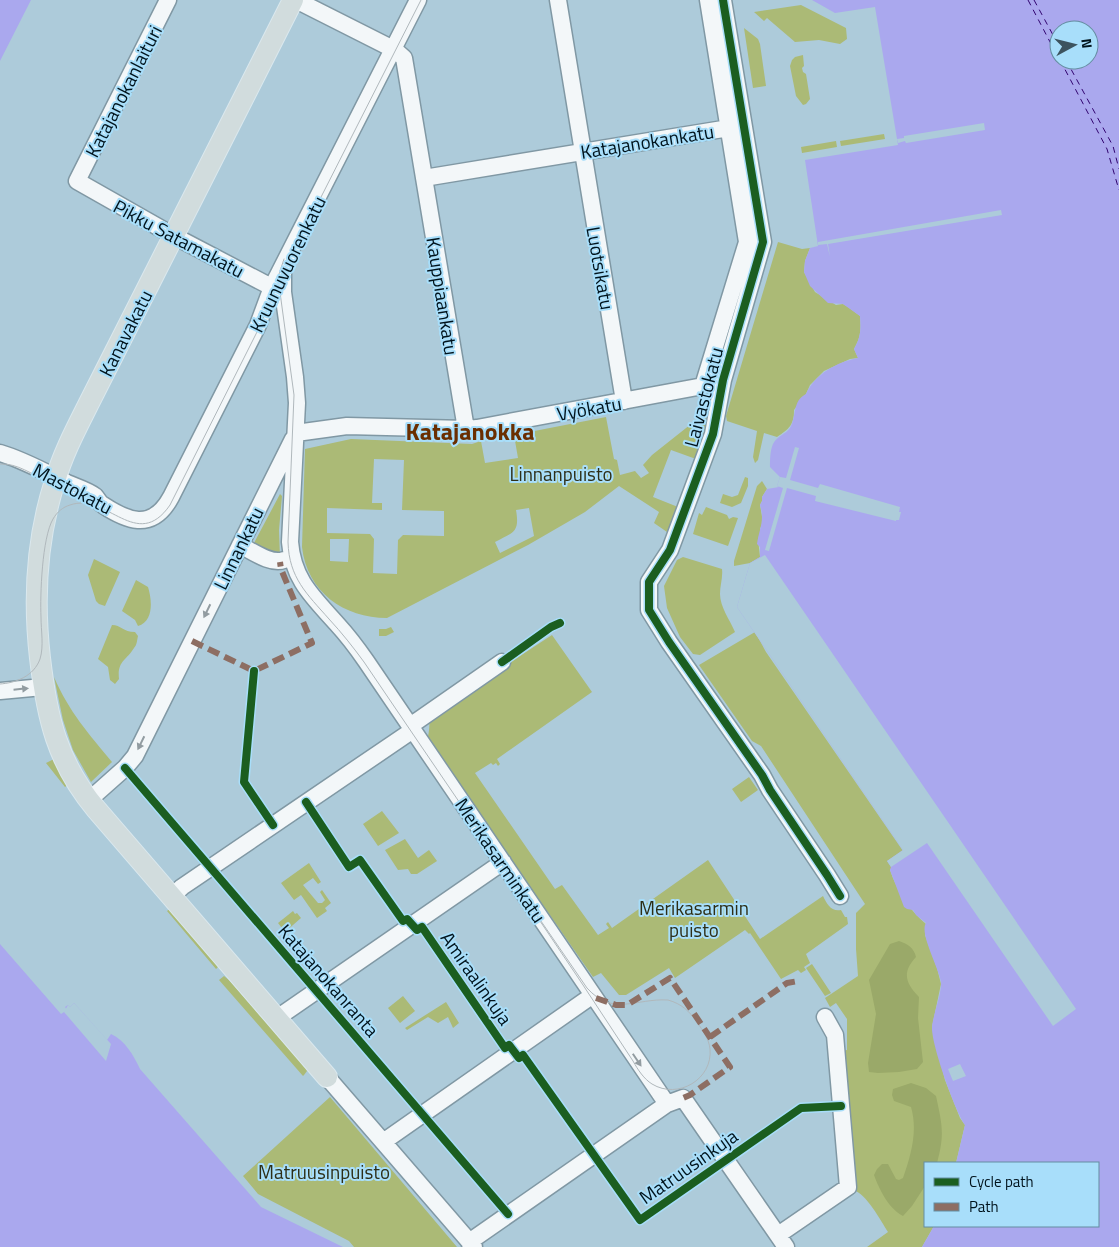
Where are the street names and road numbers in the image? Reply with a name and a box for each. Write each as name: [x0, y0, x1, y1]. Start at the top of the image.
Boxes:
street label: Katajanokanlaituri: [77, 20, 169, 162]
street label: Katajanokankatu: [578, 116, 716, 166]
street label: Pikku Satamakatu: [108, 191, 250, 285]
street label: Kruunuvuorenkatu: [241, 191, 333, 337]
street label: Luotsikatu: [579, 224, 623, 312]
street label: Kauppiaankatu: [419, 235, 467, 357]
street label: Kanavakatu: [91, 285, 159, 381]
street label: Laivastokatu: [676, 344, 730, 450]
street label: Vyökatu: [554, 388, 624, 428]
street label: Mastokatu: [28, 455, 118, 521]
street label: Linnankatu: [206, 502, 270, 594]
street label: Merikasarminkatu: [448, 792, 554, 928]
street label: Katajanokanranta: [272, 917, 387, 1043]
street label: Amiraalinkuja: [434, 925, 520, 1031]
street label: Matruusinkuja: [633, 1121, 744, 1211]

